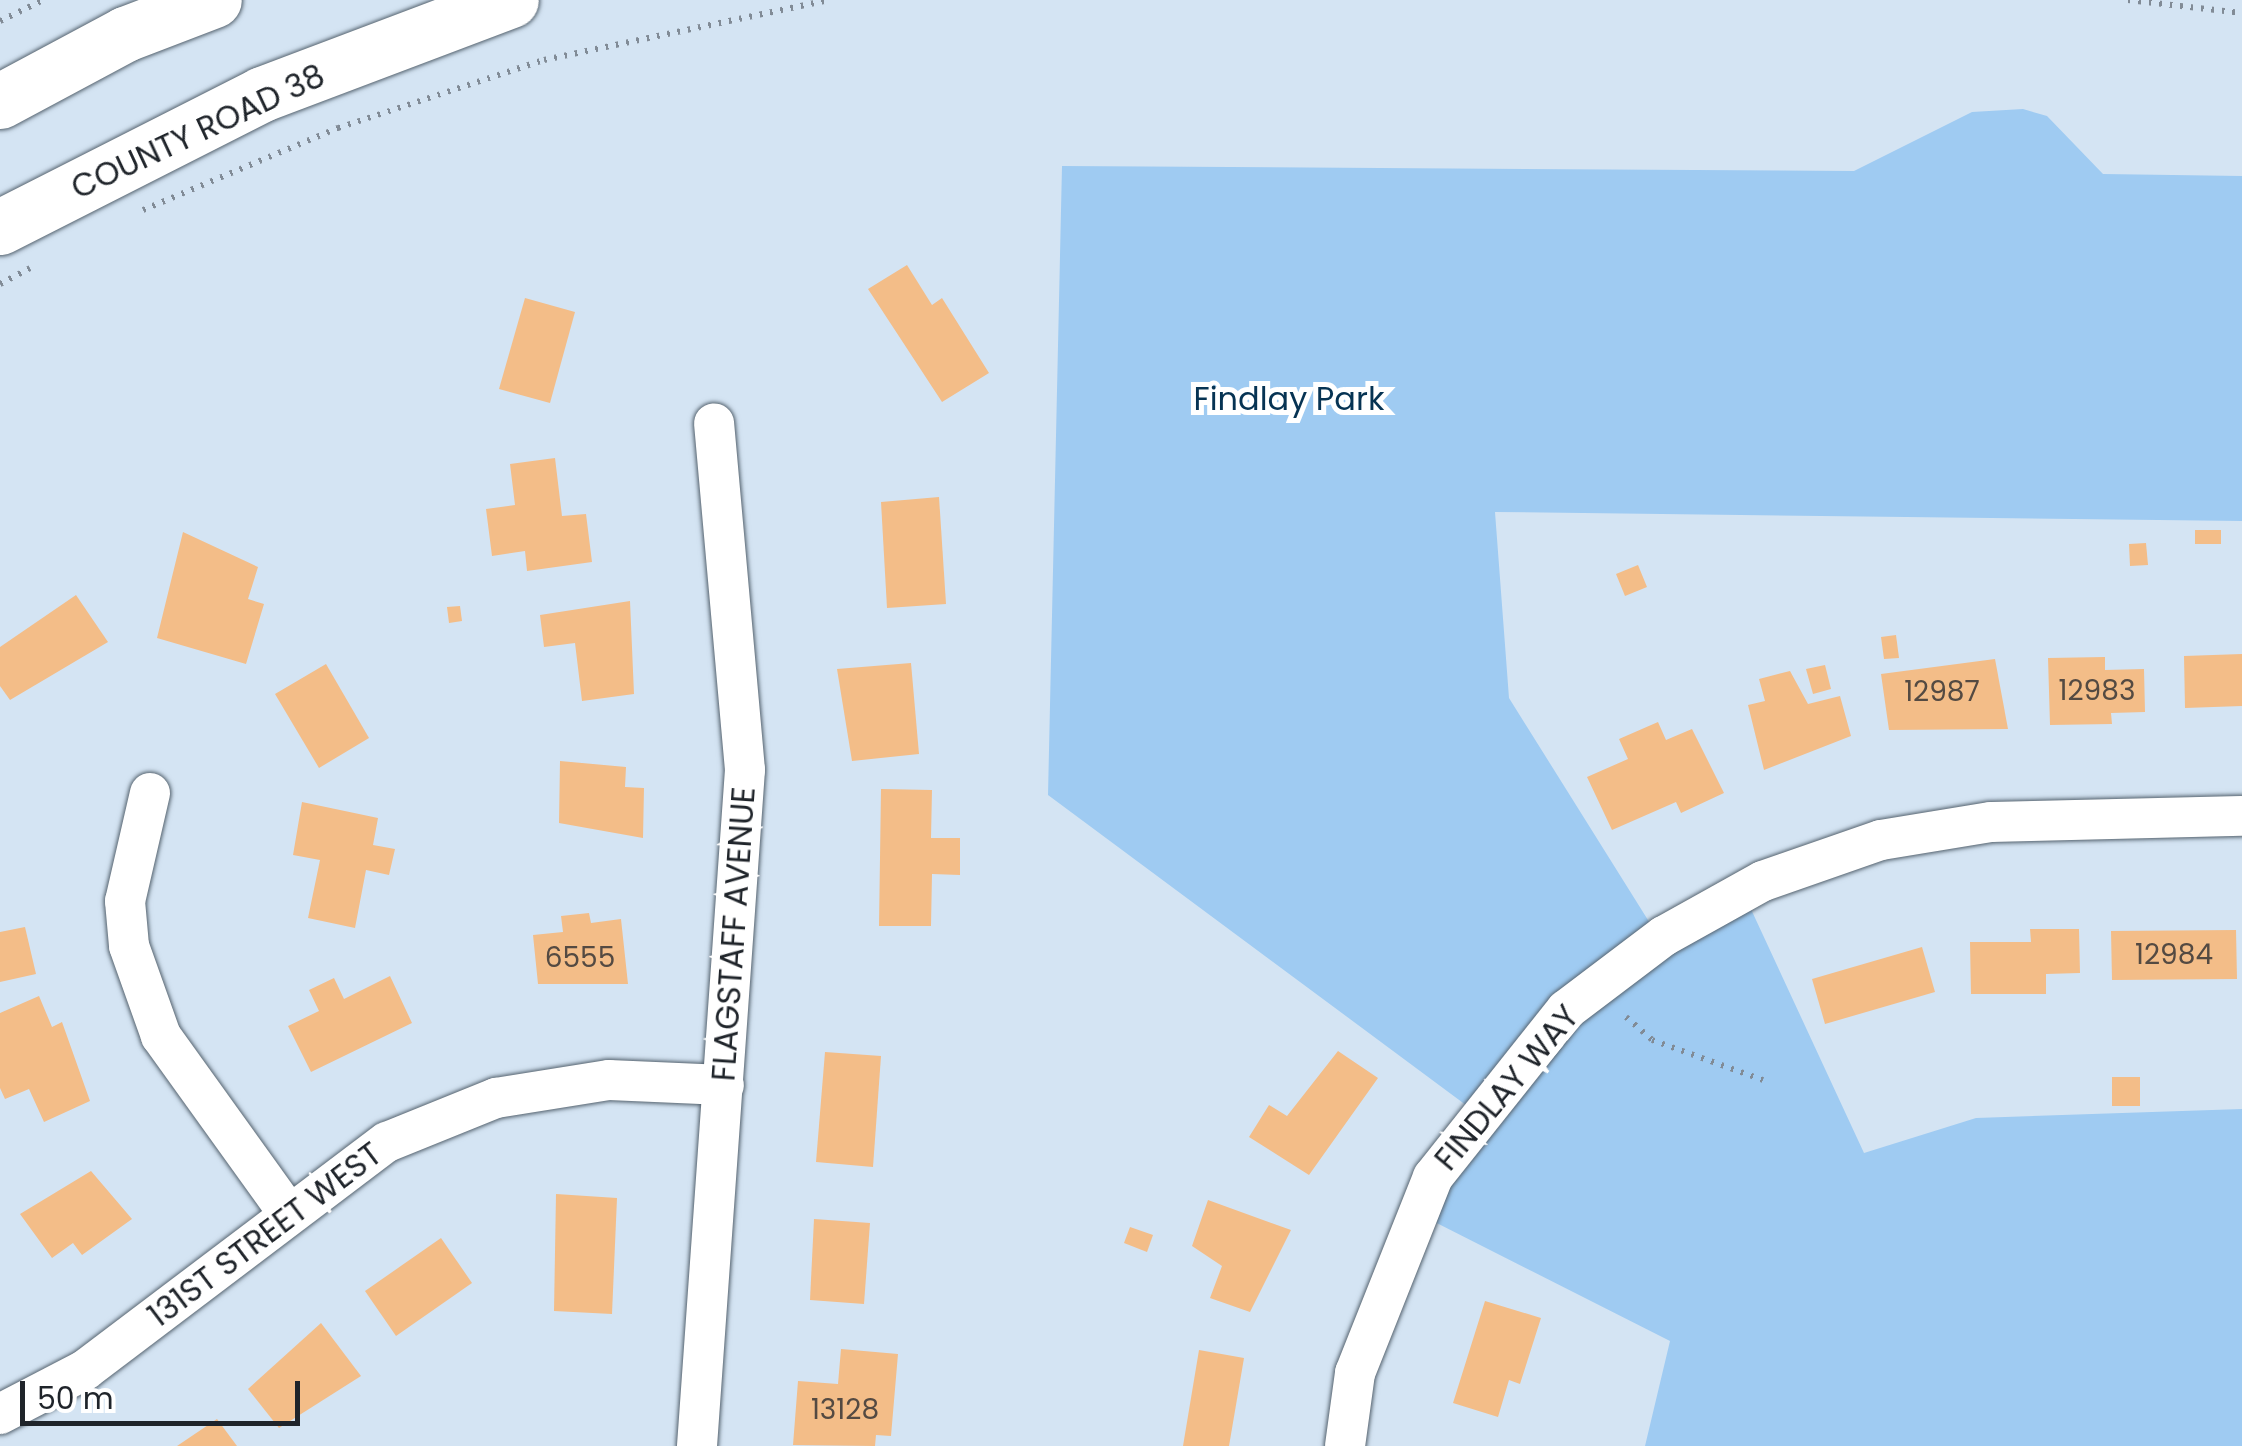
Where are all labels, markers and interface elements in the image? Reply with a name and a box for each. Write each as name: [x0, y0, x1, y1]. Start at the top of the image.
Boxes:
street label: COUNTY ROAD 38: [65, 57, 331, 207]
park label: Findlay Park: [1194, 380, 1384, 418]
house number: 12983: [2059, 674, 2135, 708]
house number: 12987: [1904, 675, 1980, 709]
street label: FLAGSTAFF AVENUE: [705, 786, 763, 1082]
house number: 12984: [2135, 938, 2213, 972]
house number: 6555: [545, 941, 615, 975]
street label: FINDLAY WAY: [1427, 998, 1587, 1178]
street label: 131ST STREET WEST: [141, 1135, 389, 1335]
scale bar: [25, 1361, 305, 1423]
text: 50 m: [37, 1377, 114, 1420]
house number: 13128: [811, 1393, 879, 1427]

